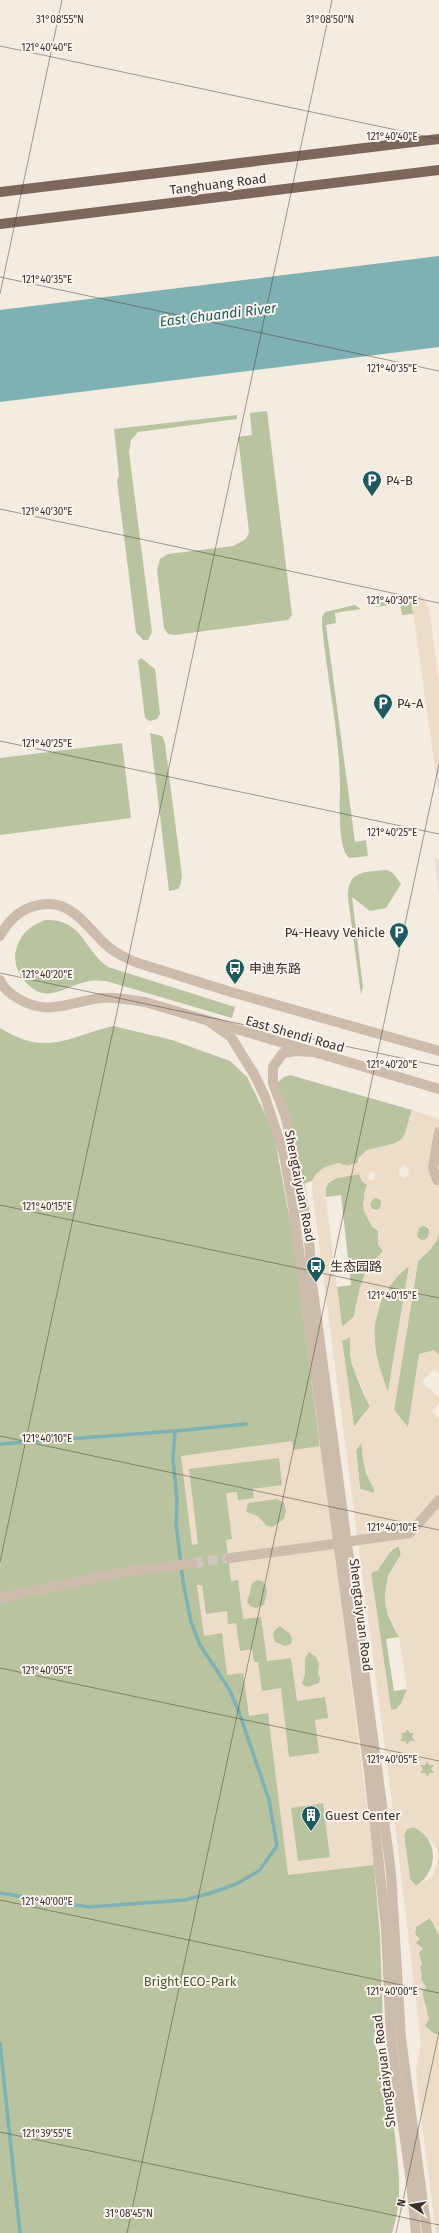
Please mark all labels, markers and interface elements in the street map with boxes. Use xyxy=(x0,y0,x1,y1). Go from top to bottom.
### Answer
text: 31°08'55"N xyxy=(36,14,84,26)
text: 31°08'50"N xyxy=(306,14,354,26)
text: 121°40'40"E xyxy=(21,42,73,54)
text: 121°40'40"E xyxy=(366,131,418,143)
street label: Tanghuang Road xyxy=(169,171,267,197)
text: 121°40'35"E xyxy=(22,274,72,286)
water label: East Chuandi River xyxy=(159,299,278,331)
text: 121°40'35"E xyxy=(367,363,417,375)
parking icon: P4-B xyxy=(361,469,383,497)
place label: P4-B xyxy=(386,473,413,488)
text: 121°40'30"E xyxy=(21,506,73,518)
text: 121°40'30"E xyxy=(366,595,418,607)
parking icon: P4-A xyxy=(372,692,394,720)
place label: P4-A xyxy=(397,696,424,711)
text: 121°40'25"E xyxy=(22,738,72,750)
text: 121°40'25"E xyxy=(367,827,417,839)
parking icon: P4-Heavy Vehicle xyxy=(388,921,410,949)
place label: P4-Heavy Vehicle xyxy=(285,925,385,940)
bus stop icon: 申迪东路 xyxy=(224,957,246,985)
place label: 申迪东路 xyxy=(249,961,301,976)
text: 121°40'20"E xyxy=(21,969,73,981)
street label: East Shendi Road xyxy=(244,1013,346,1055)
text: 121°40'20"E xyxy=(366,1059,418,1071)
street label: Shengtaiyuan Road xyxy=(282,1129,318,1243)
text: 121°40'15"E xyxy=(22,1201,72,1213)
bus stop icon: 生态园路 xyxy=(305,1255,327,1283)
place label: 生态园路 xyxy=(330,1259,382,1274)
text: 121°40'15"E xyxy=(367,1290,417,1302)
text: 121°40'10"E xyxy=(22,1433,72,1445)
text: 121°40'10"E xyxy=(367,1522,417,1534)
street label: Shengtaiyuan Road xyxy=(347,1558,375,1672)
text: 121°40'05"E xyxy=(21,1665,73,1677)
text: 121°40'05"E xyxy=(366,1754,418,1766)
building icon: Guest Center xyxy=(300,1804,322,1832)
place label: Guest Center xyxy=(325,1808,400,1823)
text: 121°40'00"E xyxy=(21,1896,73,1908)
park label: Bright ECO-Park xyxy=(144,1974,237,1989)
text: 121°40'00"E xyxy=(366,1986,418,1998)
street label: Shengtaiyuan Road xyxy=(370,2014,398,2128)
text: 121°39'55"E xyxy=(22,2128,72,2140)
north arrow xyxy=(391,2185,431,2225)
text: N xyxy=(395,2198,409,2208)
text: 31°08'45"N xyxy=(105,2208,153,2220)

